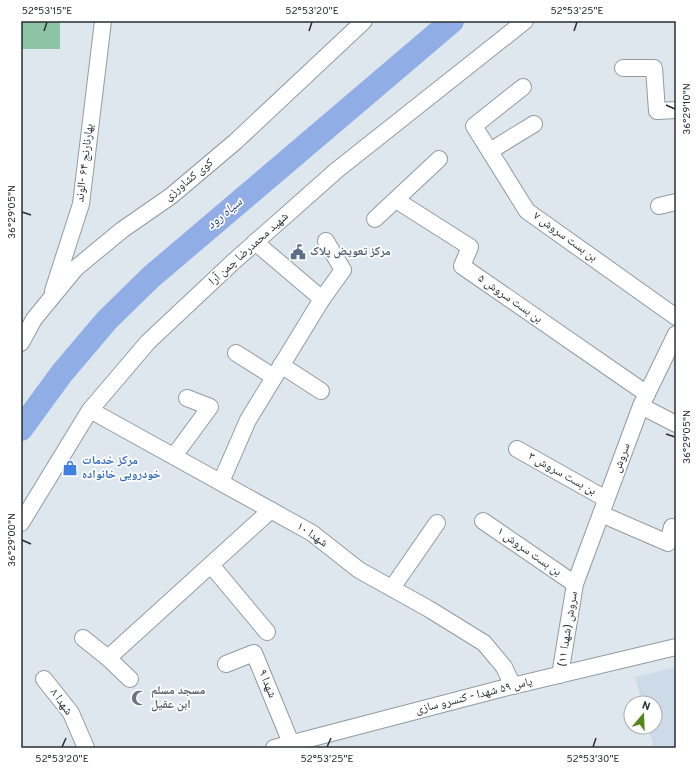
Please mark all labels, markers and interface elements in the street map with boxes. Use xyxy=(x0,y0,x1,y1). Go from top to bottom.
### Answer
text: 52°53'15"E xyxy=(22,5,72,18)
text: 52°53'20"E xyxy=(285,5,339,18)
text: 52°53'25"E xyxy=(550,5,604,18)
text: 36°29'10"N xyxy=(681,83,694,135)
street label: بهارنارنج ۶۴ -الوند xyxy=(72,123,98,203)
street label: کوی کشاورزی xyxy=(161,155,217,205)
text: 36°29'05"N xyxy=(6,185,19,239)
water label: سیاه رود xyxy=(204,194,246,233)
street label: بن بست سروش ۷ xyxy=(530,208,600,266)
street label: شهید محمدرضا چمن آرا xyxy=(206,209,292,289)
public building icon: مرکز تعویض پلاک xyxy=(289,243,307,261)
place label: مرکز تعویض پلاک xyxy=(310,244,391,260)
street label: بن بست سروش ۵ xyxy=(474,271,546,327)
text: 36°29'05"N xyxy=(681,410,694,464)
street label: سروش xyxy=(609,441,635,475)
street label: بن بست سروش ۳ xyxy=(525,449,599,499)
place label: مرکز خدمات خودرویی خانواده xyxy=(82,453,161,483)
shop icon: مرکز خدمات خودرویی خانواده xyxy=(61,459,79,477)
text: 36°29'00"N xyxy=(6,513,19,567)
street label: شهدا ۱۰ xyxy=(293,519,331,551)
street label: بن بست سروش ۱ xyxy=(493,524,565,580)
street label: سروش (شهدا ۱۱) xyxy=(554,590,582,668)
street label: شهدا ۹ xyxy=(254,667,280,701)
street label: یاس ۵۹ شهدا - کنسرو سازی xyxy=(414,674,534,718)
place label: مسجد مسلم ابن عقیل xyxy=(151,683,206,713)
street label: شهدا ۸ xyxy=(46,685,76,719)
mosque icon: مسجد مسلم ابن عقیل xyxy=(130,689,148,707)
north arrow xyxy=(623,695,663,735)
text: N xyxy=(640,699,652,714)
text: 52°53'20"E xyxy=(35,753,89,766)
text: 52°53'25"E xyxy=(300,753,354,766)
text: 52°53'30"E xyxy=(566,753,620,766)

